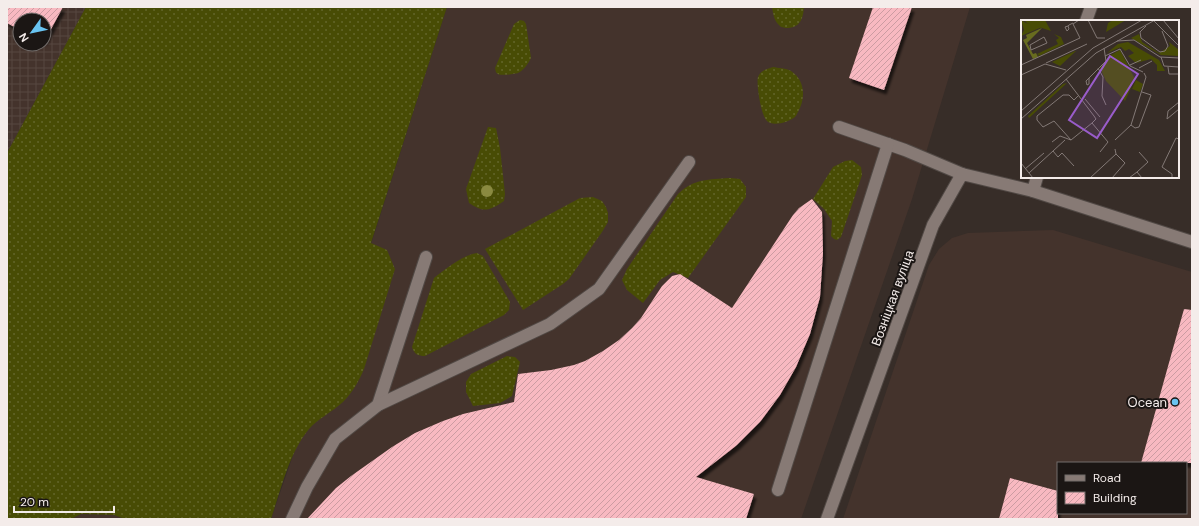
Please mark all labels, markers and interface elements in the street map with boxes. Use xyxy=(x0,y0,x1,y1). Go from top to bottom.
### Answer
north arrow xyxy=(12,12,52,52)
inset map xyxy=(1021,20,1179,178)
text: N xyxy=(16,30,32,45)
street label: Возніцкая вуліца xyxy=(867,247,918,348)
place label: Ocean xyxy=(1128,394,1167,411)
marker: Ocean xyxy=(1170,397,1180,407)
legend xyxy=(1057,462,1187,514)
text: Road xyxy=(1093,470,1121,486)
scale bar xyxy=(14,488,114,514)
text: Building xyxy=(1093,490,1137,506)
text: 20 m xyxy=(20,494,49,510)

